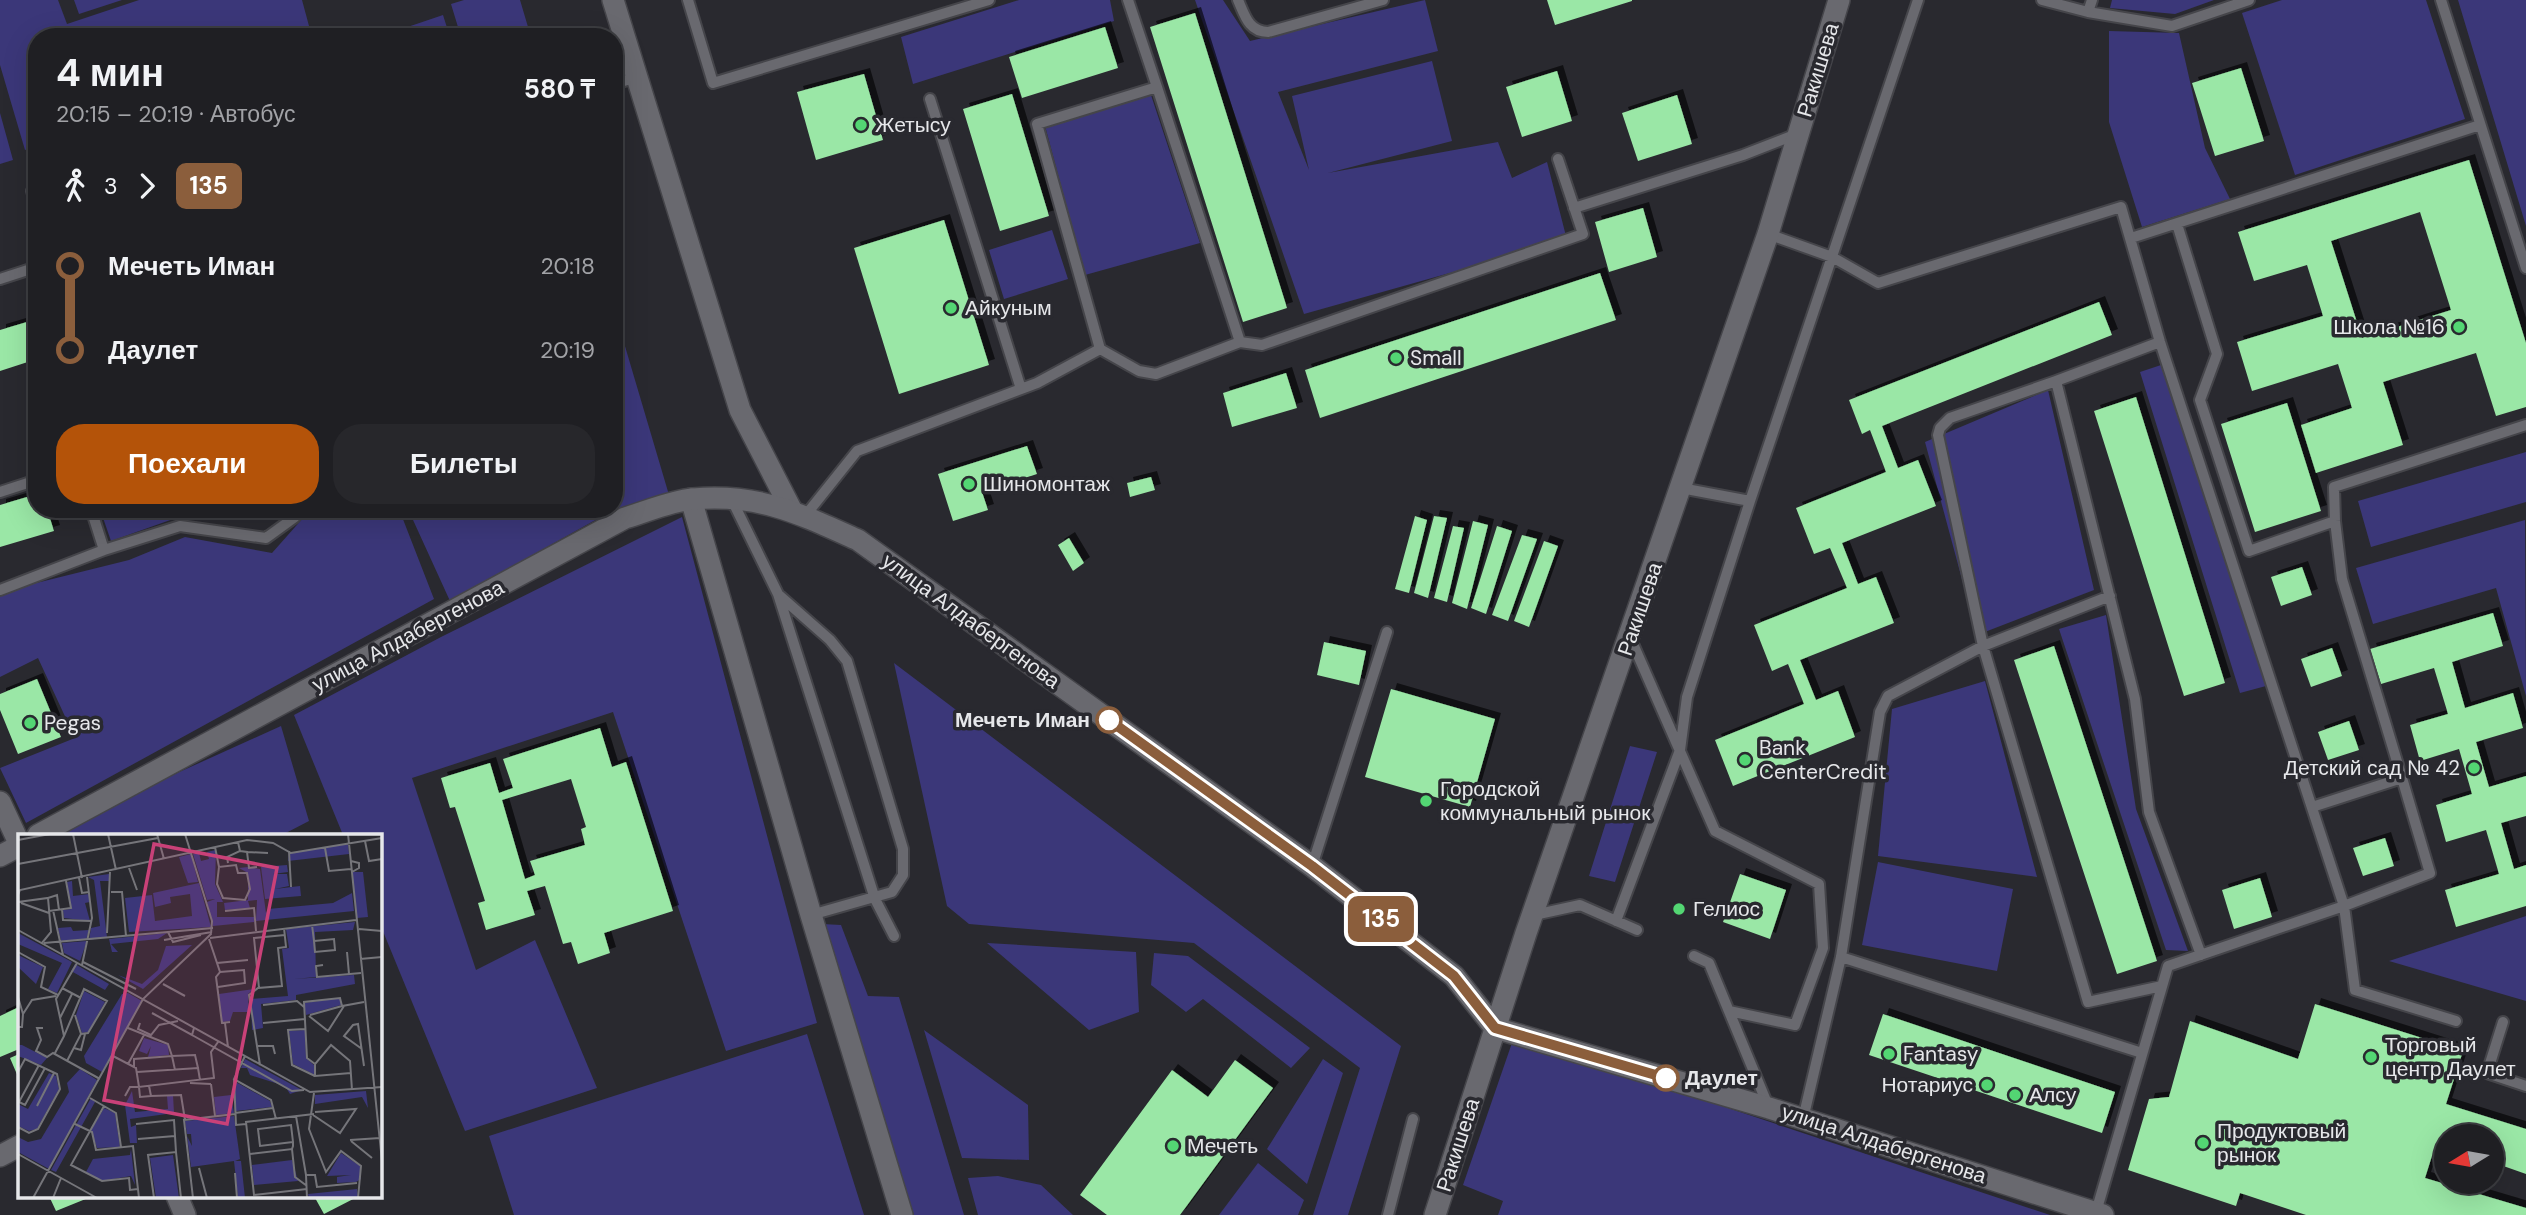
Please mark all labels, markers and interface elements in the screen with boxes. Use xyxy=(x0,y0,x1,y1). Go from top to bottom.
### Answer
street label: Ракишева xyxy=(1790,19,1846,120)
text: 4 мин xyxy=(56,48,164,98)
text: 580 ₸ xyxy=(524,72,595,106)
text: 20:15 – 20:19 · Автобус xyxy=(56,99,296,129)
place label: Жетысу xyxy=(875,111,951,139)
marker: Жетысу xyxy=(853,117,869,133)
icon: walk xyxy=(56,167,94,205)
icon: forward xyxy=(128,167,166,205)
text: 135 xyxy=(190,170,228,201)
text: 3 xyxy=(104,171,118,201)
text: Мечеть Иман xyxy=(108,249,275,283)
text: 20:18 xyxy=(540,251,595,281)
place label: Айкуным xyxy=(965,294,1052,322)
marker: Айкуным xyxy=(943,300,959,316)
place label: Школа №16 xyxy=(2333,313,2445,341)
marker: Школа №16 xyxy=(2451,319,2467,335)
text: Даулет xyxy=(108,333,198,367)
text: 20:19 xyxy=(540,335,595,365)
place label: Small xyxy=(1410,344,1462,372)
marker: Small xyxy=(1388,350,1404,366)
button: Поехали xyxy=(56,424,319,504)
button: Билеты xyxy=(333,424,595,504)
place label: Шиномонтаж xyxy=(983,470,1110,498)
marker: Шиномонтаж xyxy=(961,476,977,492)
street label: улица Алдабергенова xyxy=(876,547,1066,695)
street label: Ракишева xyxy=(1611,558,1669,659)
street label: улица Алдабергенова xyxy=(307,573,509,698)
place label: Мечеть Иман xyxy=(955,706,1090,734)
marker: Мечеть Иман xyxy=(1096,707,1122,733)
place label: Pegas xyxy=(44,709,101,737)
marker: Pegas xyxy=(22,715,38,731)
place label: Bank CenterCredit xyxy=(1759,734,1886,786)
marker: Bank CenterCredit xyxy=(1737,752,1753,768)
place label: Детский сад № 42 xyxy=(2284,754,2460,782)
marker: Детский сад № 42 xyxy=(2466,760,2482,776)
place label: Городской коммунальный рынок xyxy=(1440,775,1651,827)
marker: Городской коммунальный рынок xyxy=(1418,793,1434,809)
inset map xyxy=(18,834,382,1198)
place label: Гелиос xyxy=(1693,895,1760,923)
line badge: 135 xyxy=(1341,896,1421,942)
marker: Гелиос xyxy=(1671,901,1687,917)
text: 135 xyxy=(1362,903,1400,934)
place label: Торговый центр Даулет xyxy=(2385,1031,2516,1083)
place label: Fantasy xyxy=(1903,1040,1979,1068)
marker: Fantasy xyxy=(1881,1046,1897,1062)
marker: Торговый центр Даулет xyxy=(2363,1049,2379,1065)
place label: Даулет xyxy=(1685,1064,1758,1092)
marker: Даулет xyxy=(1653,1065,1679,1091)
place label: Нотариус xyxy=(1881,1071,1973,1099)
marker: Нотариус xyxy=(1979,1077,1995,1093)
place label: Алсу xyxy=(2029,1081,2077,1109)
marker: Алсу xyxy=(2007,1087,2023,1103)
street label: Ракишева xyxy=(1430,1094,1486,1195)
street label: улица Алдабергенова xyxy=(1778,1098,1990,1190)
place label: Продуктовый рынок xyxy=(2217,1117,2346,1169)
north arrow xyxy=(2434,1124,2504,1194)
map controls xyxy=(2434,1124,2504,1194)
place label: Мечеть xyxy=(1187,1132,1258,1160)
marker: Продуктовый рынок xyxy=(2195,1135,2211,1151)
marker: Мечеть xyxy=(1165,1138,1181,1154)

